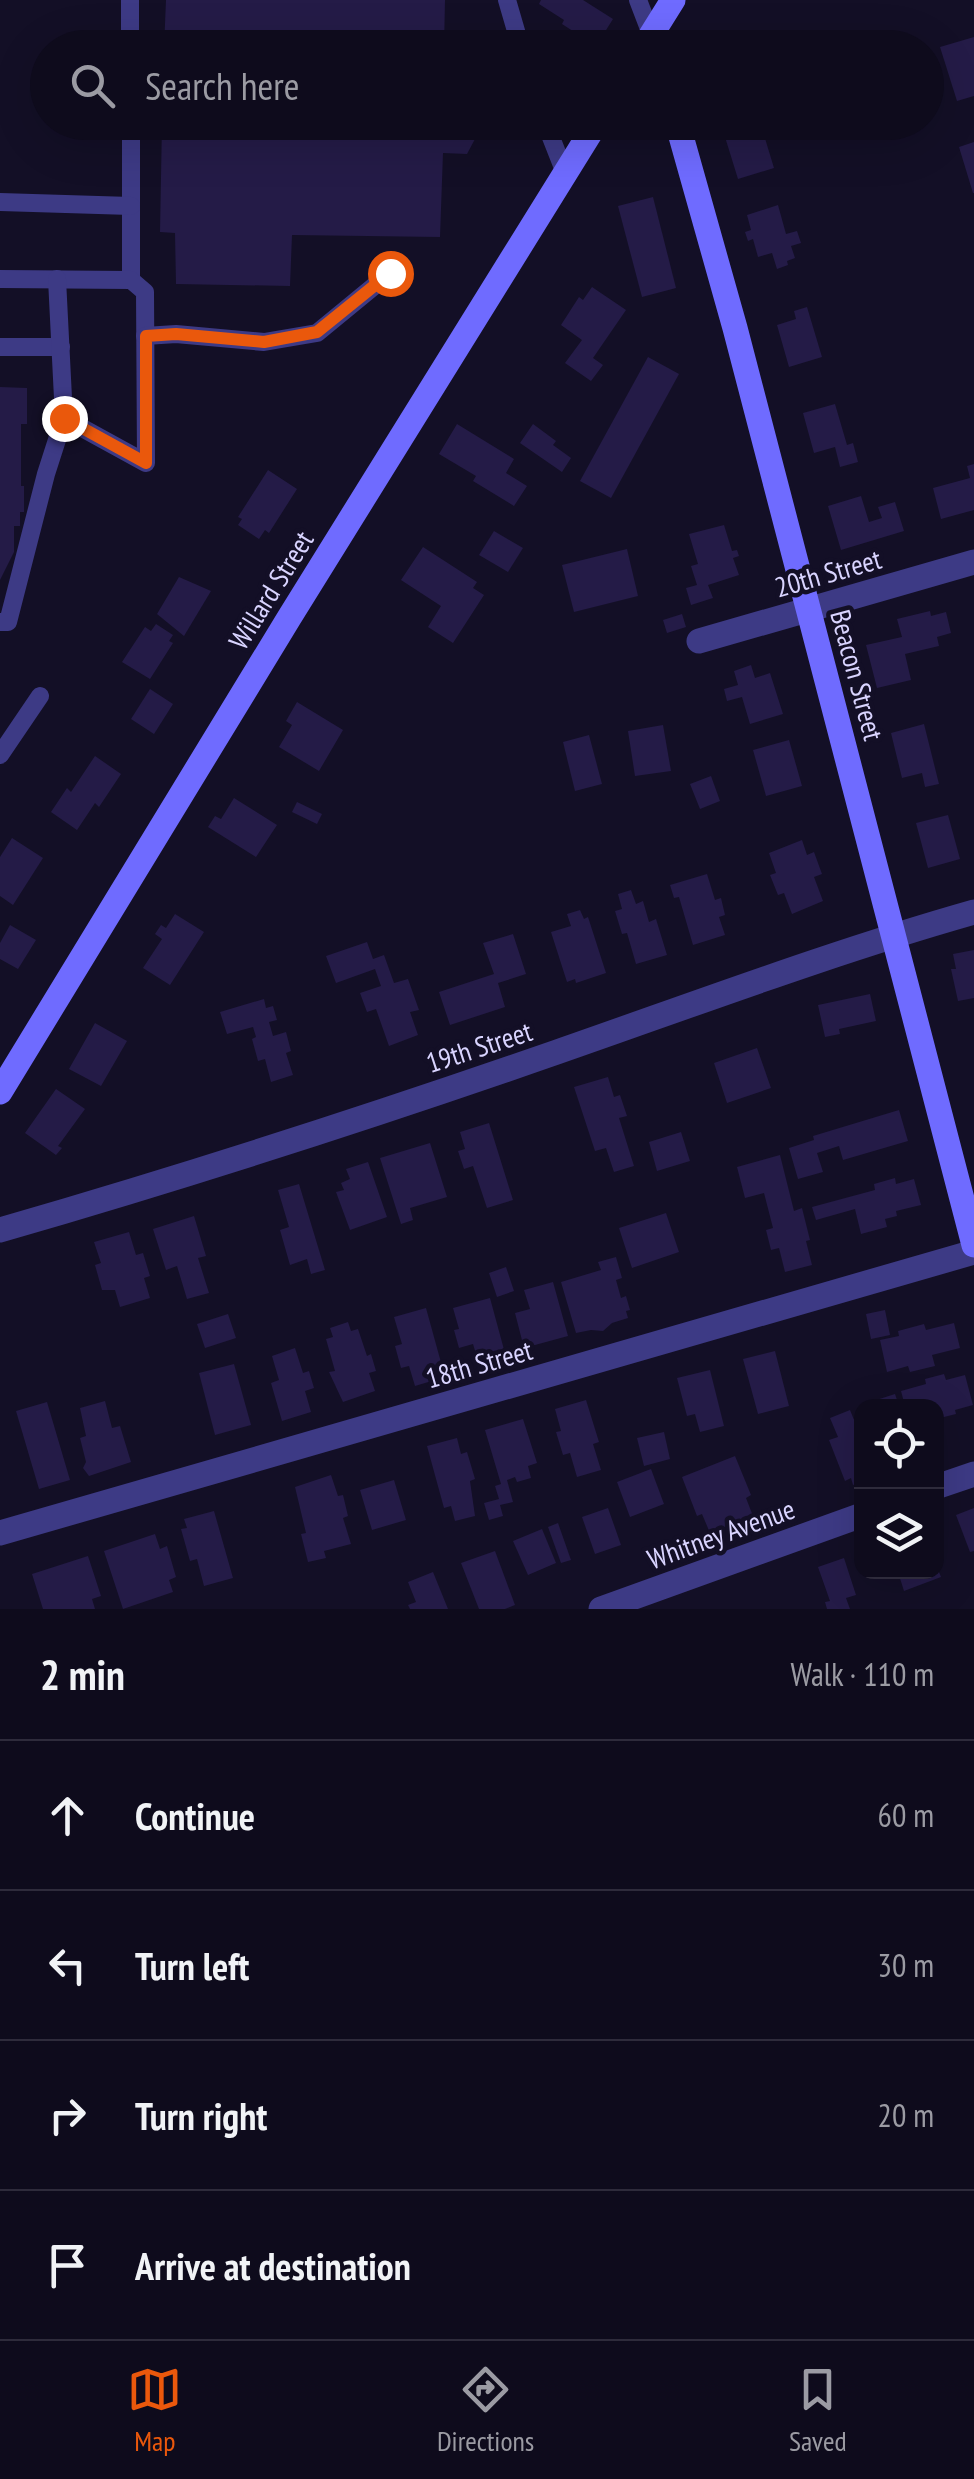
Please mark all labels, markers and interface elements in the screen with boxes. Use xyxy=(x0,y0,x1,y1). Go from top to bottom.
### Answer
search box xyxy=(30,30,944,140)
icon: search xyxy=(65,58,120,113)
text: Search here xyxy=(145,61,299,110)
route start xyxy=(368,251,414,297)
route end xyxy=(42,396,88,442)
street label: Willard Street xyxy=(220,523,322,656)
street label: 20th Street xyxy=(770,540,886,605)
street label: Beacon Street xyxy=(822,605,893,745)
street label: 19th Street xyxy=(421,1012,537,1081)
street label: 18th Street xyxy=(421,1331,537,1396)
map controls xyxy=(854,1399,944,1579)
button: locate xyxy=(854,1399,944,1489)
button: layers xyxy=(854,1489,944,1579)
street label: Whitney Avenue xyxy=(642,1490,800,1577)
text: 2 min xyxy=(40,1647,125,1702)
text: Walk · 110 m xyxy=(790,1653,934,1695)
icon: ahead xyxy=(40,1788,95,1843)
text: Continue xyxy=(135,1791,255,1840)
text: 60 m xyxy=(878,1794,934,1836)
icon: left xyxy=(40,1938,95,1993)
text: Turn left xyxy=(135,1941,249,1990)
text: 30 m xyxy=(878,1944,934,1986)
icon: right xyxy=(40,2088,95,2143)
text: Turn right xyxy=(135,2091,267,2140)
text: 20 m xyxy=(878,2094,934,2136)
icon: arrive xyxy=(40,2238,95,2293)
text: Arrive at destination xyxy=(135,2241,411,2290)
tab: Map xyxy=(127,2362,182,2459)
tab: Directions xyxy=(437,2362,534,2459)
tab: Saved xyxy=(789,2362,847,2459)

